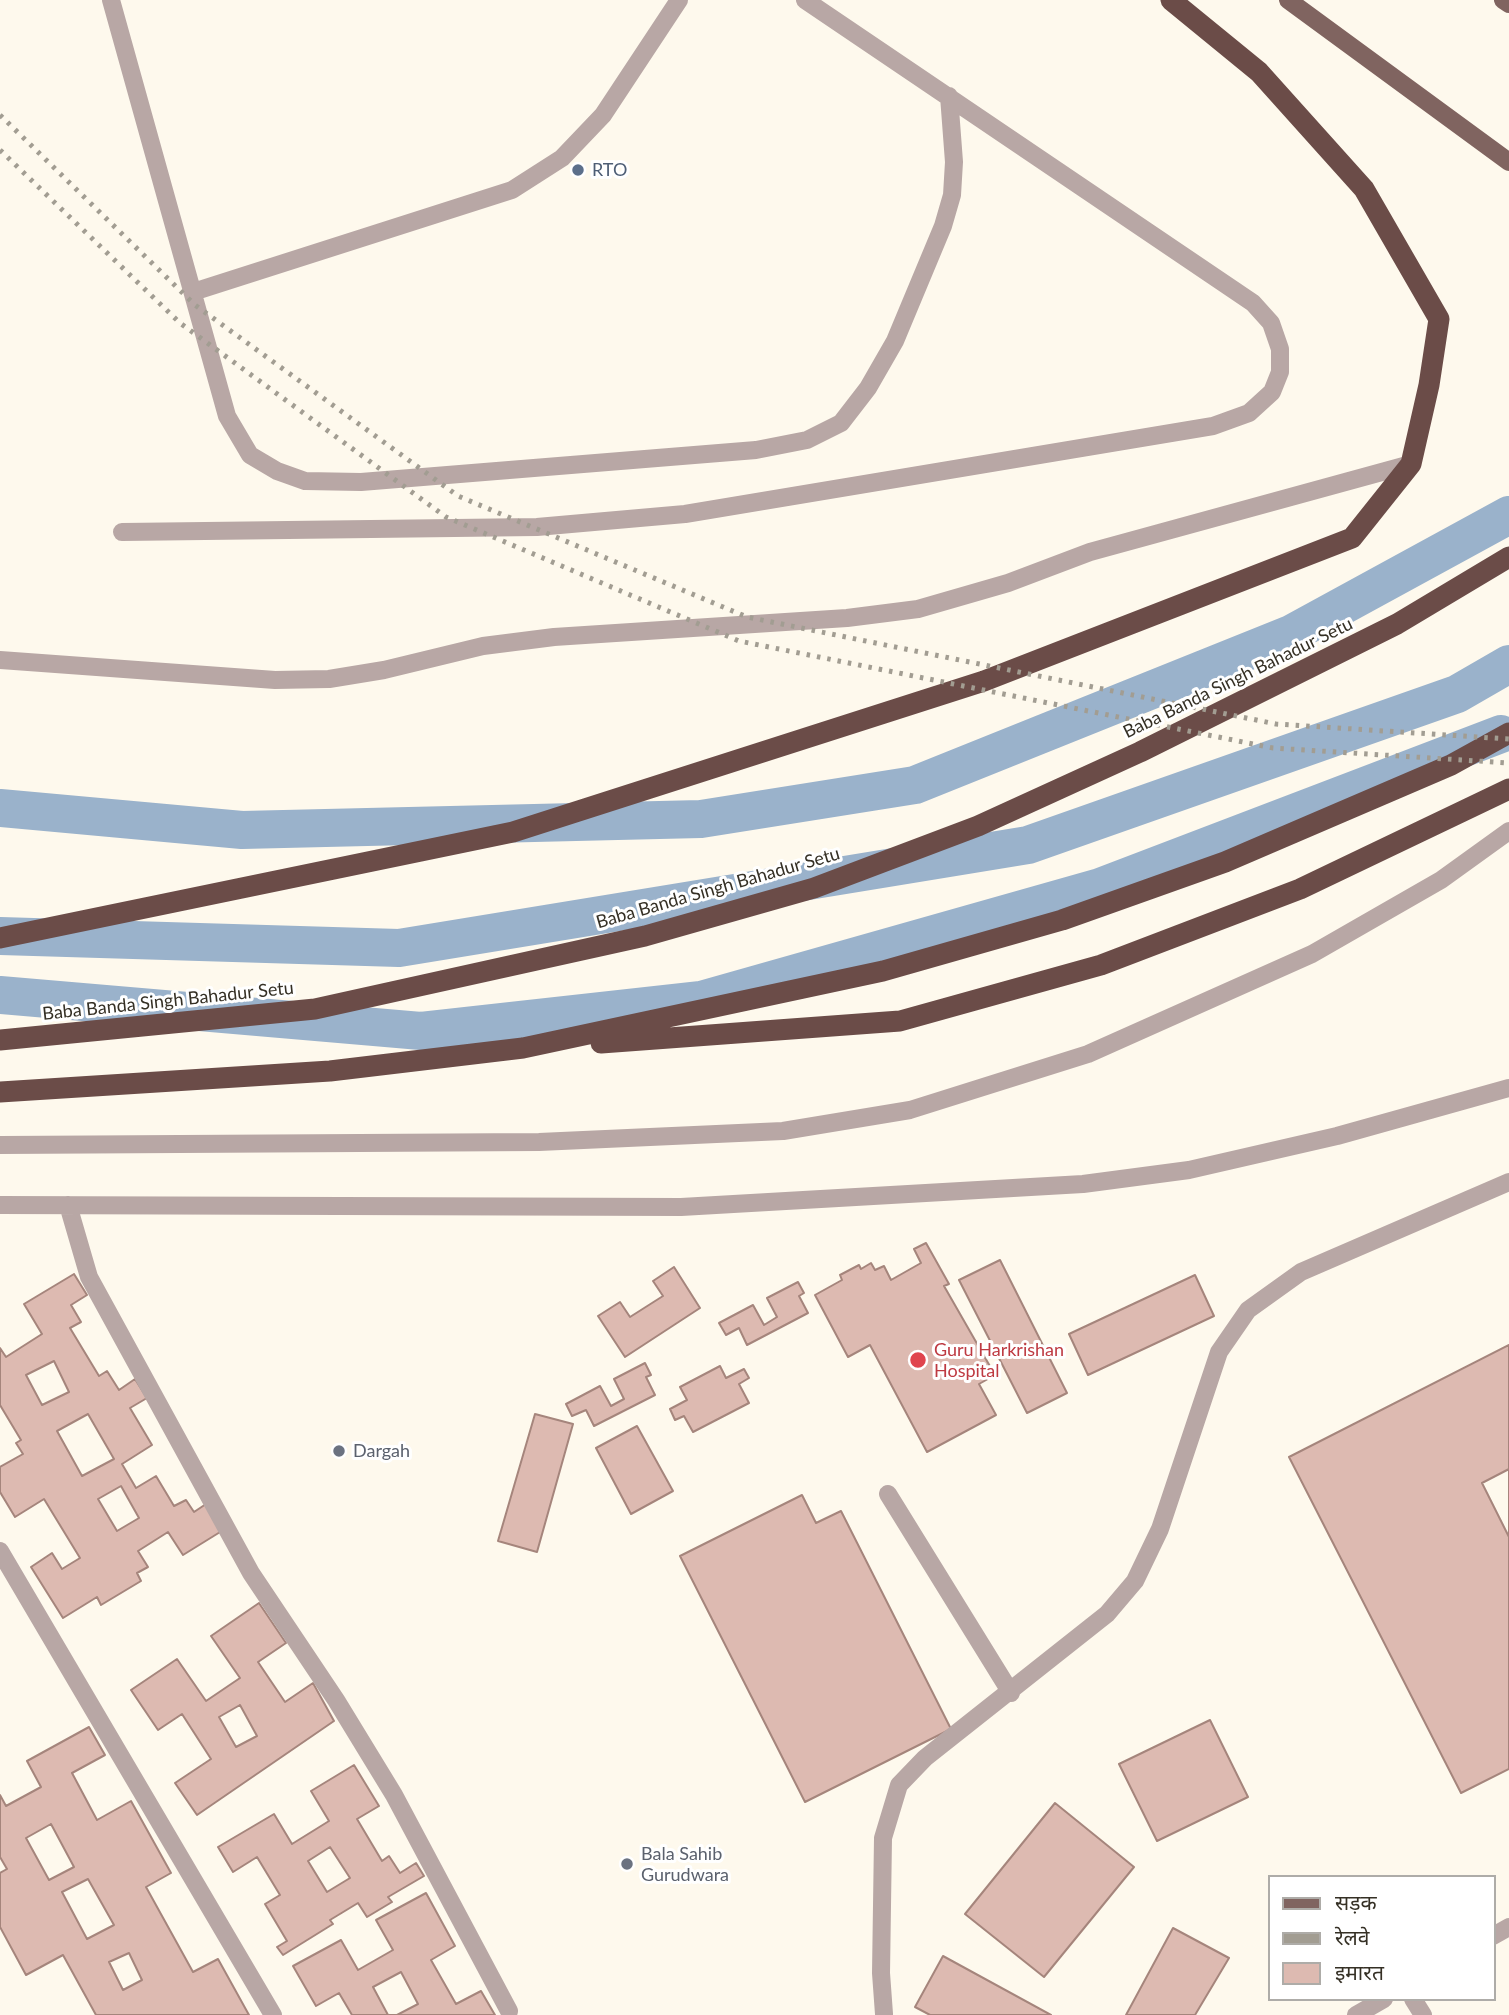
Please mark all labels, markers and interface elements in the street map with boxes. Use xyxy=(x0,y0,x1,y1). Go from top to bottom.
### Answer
place label: RTO xyxy=(592,159,627,181)
marker: RTO xyxy=(570,162,586,178)
street label: Baba Banda Singh Bahadur Setu xyxy=(1120,613,1356,743)
street label: Baba Banda Singh Bahadur Setu xyxy=(594,843,842,933)
street label: Baba Banda Singh Bahadur Setu xyxy=(41,977,295,1025)
place label: Guru Harkrishan Hospital xyxy=(934,1339,1064,1382)
marker: Guru Harkrishan Hospital xyxy=(908,1350,928,1370)
place label: Dargah xyxy=(353,1440,410,1462)
marker: Dargah xyxy=(331,1443,347,1459)
place label: Bala Sahib Gurudwara xyxy=(641,1843,729,1885)
marker: Bala Sahib Gurudwara xyxy=(619,1856,635,1872)
legend xyxy=(1268,1875,1495,2001)
text: सड़क xyxy=(1335,1889,1377,1914)
text: रेलवे xyxy=(1335,1924,1370,1949)
text: इमारत xyxy=(1335,1959,1384,1984)

